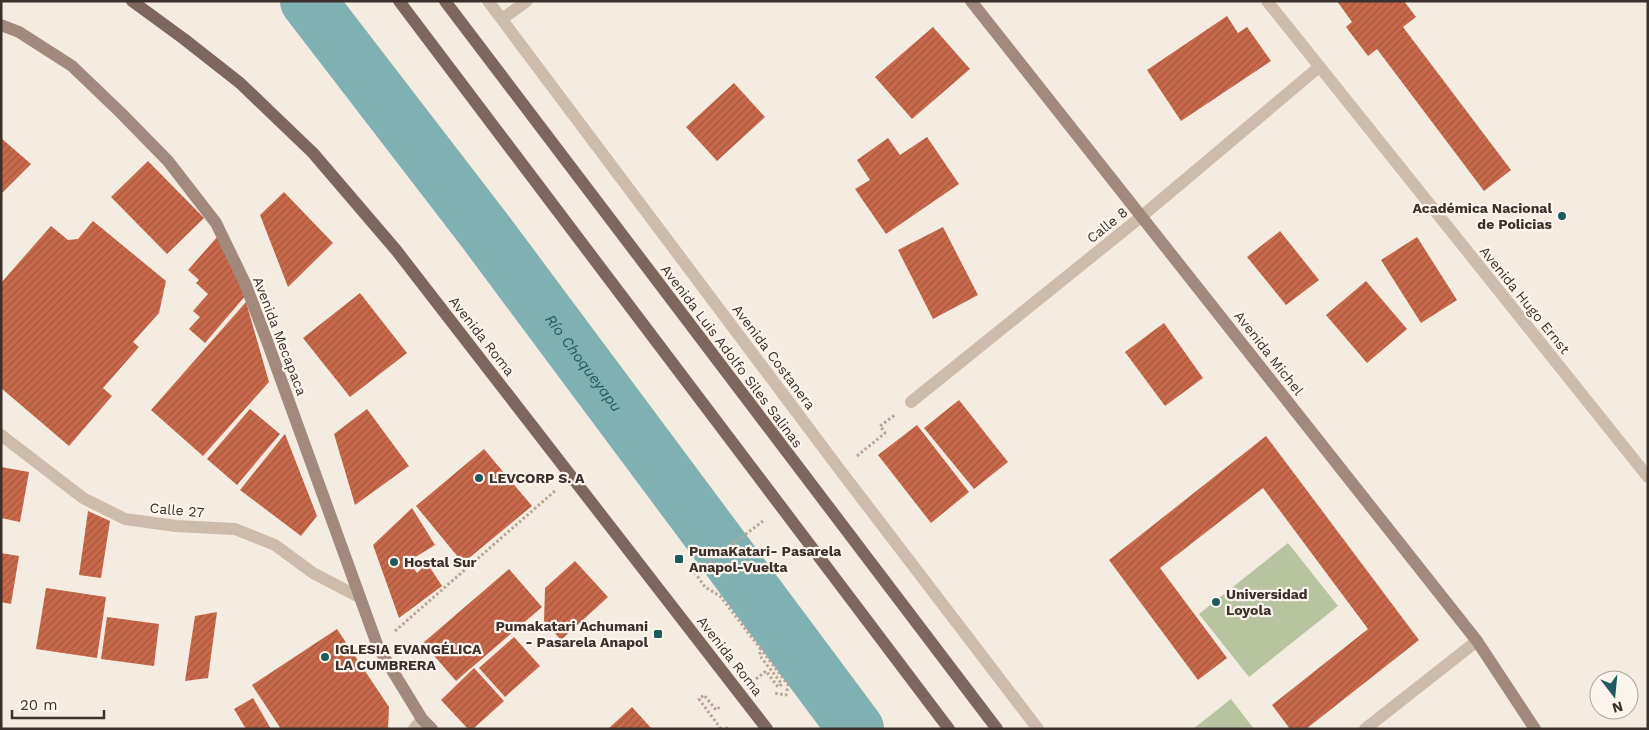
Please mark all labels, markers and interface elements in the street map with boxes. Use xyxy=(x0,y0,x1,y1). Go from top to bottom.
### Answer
place label: Académica Nacional de Policias xyxy=(1413,200,1553,232)
street label: Calle 8 xyxy=(1083,204,1131,246)
marker: Académica Nacional de Policias xyxy=(1556,210,1568,222)
street label: Avenida Hugo Ernst xyxy=(1477,243,1573,357)
street label: Avenida Luis Adolfo Siles Salinas xyxy=(658,261,806,451)
street label: Avenida Mecapaca xyxy=(250,274,310,398)
street label: Avenida Roma xyxy=(446,293,518,379)
street label: Avenida Costanera xyxy=(729,301,819,413)
street label: Avenida Michel xyxy=(1231,308,1307,399)
water label: Río Choqueyapu xyxy=(541,311,626,415)
place label: LEVCORP S. A xyxy=(489,470,585,486)
marker: LEVCORP S. A xyxy=(473,472,485,484)
street label: Calle 27 xyxy=(149,500,205,520)
place label: PumaKatari- Pasarela Anapol-Vuelta xyxy=(689,543,842,575)
marker: PumaKatari- Pasarela Anapol-Vuelta xyxy=(673,553,685,565)
place label: Hostal Sur xyxy=(404,554,477,570)
marker: Hostal Sur xyxy=(388,556,400,568)
place label: Universidad Loyola xyxy=(1226,586,1308,618)
marker: Universidad Loyola xyxy=(1210,596,1222,608)
street label: Avenida Roma xyxy=(694,613,766,699)
place label: Pumakatari Achumani - Pasarela Anapol xyxy=(495,618,648,650)
marker: Pumakatari Achumani - Pasarela Anapol xyxy=(652,628,664,640)
place label: IGLESIA EVANGÉLICA LA CUMBRERA xyxy=(335,641,482,673)
marker: IGLESIA EVANGÉLICA LA CUMBRERA xyxy=(319,651,331,663)
north arrow xyxy=(1589,670,1639,720)
scale bar xyxy=(12,688,105,720)
text: 20 m xyxy=(20,696,58,714)
text: N xyxy=(1610,698,1625,717)

